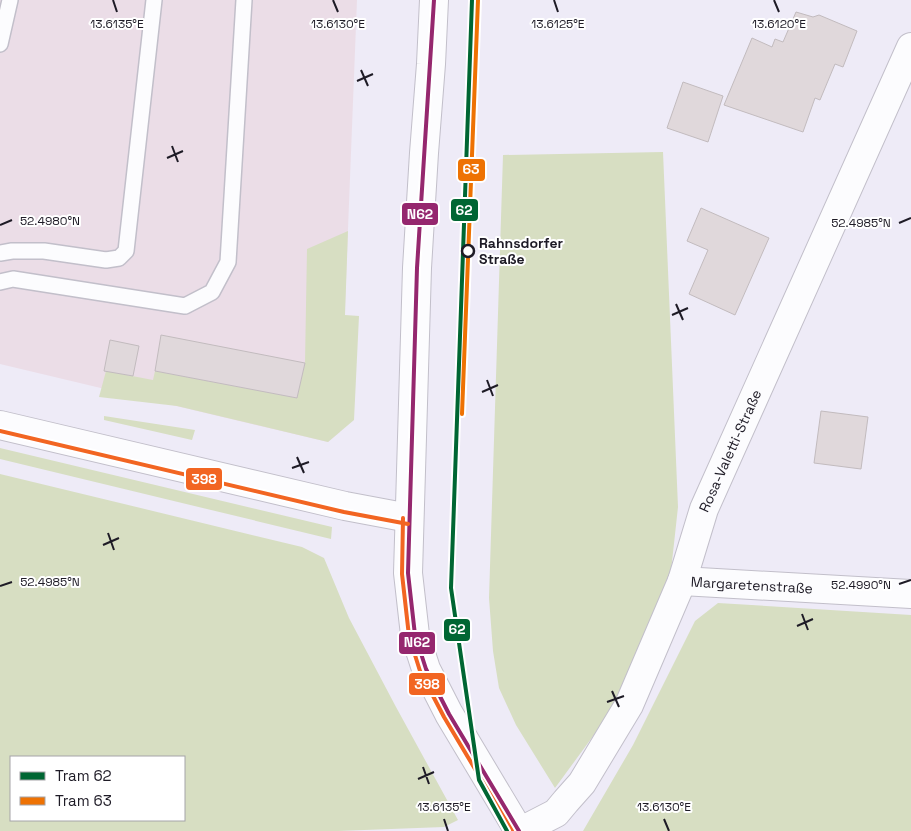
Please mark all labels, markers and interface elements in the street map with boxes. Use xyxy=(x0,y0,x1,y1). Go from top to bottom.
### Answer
text: 13.6135°E xyxy=(90,16,144,32)
text: 13.6130°E xyxy=(311,16,365,32)
text: 13.6125°E xyxy=(531,16,585,32)
text: 13.6120°E xyxy=(752,16,806,32)
line badge: 63 xyxy=(457,158,486,182)
text: 63 xyxy=(462,160,480,178)
line badge: 62 xyxy=(450,198,479,222)
text: 62 xyxy=(456,201,472,219)
line badge: N62 xyxy=(401,202,439,226)
text: N62 xyxy=(407,205,433,223)
text: 52.4980°N xyxy=(20,213,80,229)
text: 52.4985°N xyxy=(831,215,891,231)
place label: Rahnsdorfer Straße xyxy=(479,234,564,268)
marker: Rahnsdorfer Straße xyxy=(461,244,475,258)
street label: Rosa-Valetti-Straße xyxy=(695,387,765,515)
line badge: 398 xyxy=(185,467,223,491)
text: 398 xyxy=(191,470,217,488)
street label: Margaretenstraße xyxy=(690,573,813,597)
text: 52.4985°N xyxy=(20,574,80,590)
text: 52.4990°N xyxy=(831,577,891,593)
line badge: 62 xyxy=(443,618,471,642)
text: 62 xyxy=(449,620,465,638)
line badge: N62 xyxy=(398,631,436,655)
text: N62 xyxy=(404,633,430,651)
line badge: 398 xyxy=(408,672,446,696)
text: 398 xyxy=(414,675,440,693)
legend xyxy=(10,756,185,821)
text: Tram 62 xyxy=(55,766,112,785)
text: Tram 63 xyxy=(55,791,112,810)
text: 13.6135°E xyxy=(417,799,471,815)
text: 13.6130°E xyxy=(637,799,691,815)

